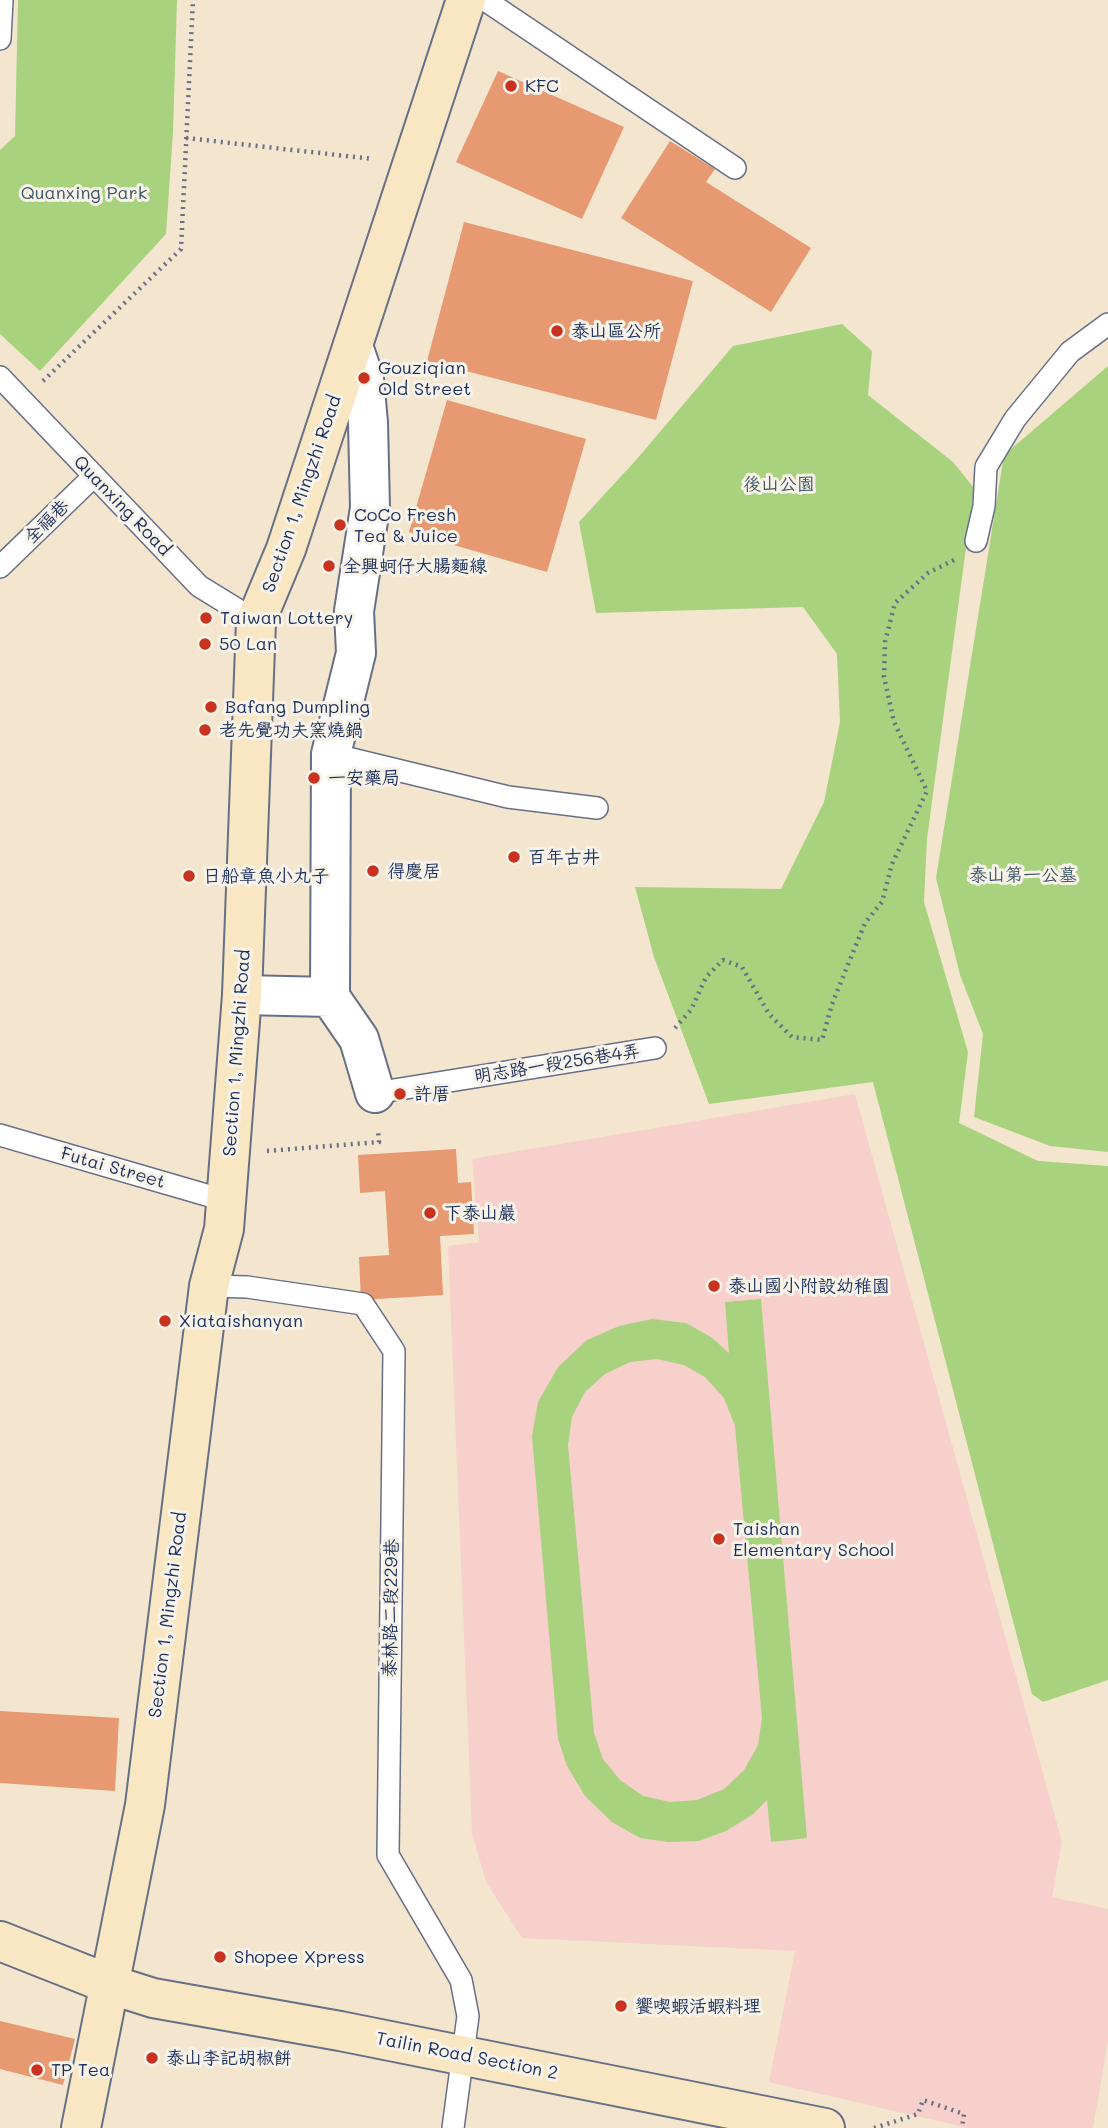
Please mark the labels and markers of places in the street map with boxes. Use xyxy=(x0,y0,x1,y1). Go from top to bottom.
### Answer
place label: KFC xyxy=(525,75,559,97)
marker: KFC xyxy=(503,78,519,94)
place label: 泰山區公所 xyxy=(571,320,661,342)
marker: 泰山區公所 xyxy=(549,323,565,339)
place label: Gouziqian Old Street xyxy=(378,357,471,400)
marker: Gouziqian Old Street xyxy=(356,370,372,386)
place label: CoCo Fresh Tea & Juice xyxy=(354,504,458,546)
marker: CoCo Fresh Tea & Juice xyxy=(332,517,348,533)
place label: 全興蚵仔大腸麵線 xyxy=(343,555,487,577)
marker: 全興蚵仔大腸麵線 xyxy=(321,558,337,574)
place label: Taiwan Lottery xyxy=(220,607,353,629)
marker: Taiwan Lottery xyxy=(198,610,214,626)
place label: 50 Lan xyxy=(219,633,277,655)
marker: 50 Lan xyxy=(197,636,213,652)
place label: Bafang Dumpling xyxy=(225,696,370,718)
marker: Bafang Dumpling xyxy=(203,699,219,715)
place label: 老先覺功夫窯燒鍋 xyxy=(219,719,363,741)
marker: 老先覺功夫窯燒鍋 xyxy=(197,722,213,738)
place label: 一安藥局 xyxy=(328,767,400,789)
marker: 一安藥局 xyxy=(306,770,322,786)
place label: 百年古井 xyxy=(528,846,600,868)
marker: 百年古井 xyxy=(506,849,522,865)
place label: 得慶居 xyxy=(387,860,441,882)
marker: 得慶居 xyxy=(365,863,381,879)
place label: 日船章魚小丸子 xyxy=(203,865,329,887)
marker: 日船章魚小丸子 xyxy=(181,868,197,884)
place label: 許厝 xyxy=(414,1083,450,1105)
marker: 許厝 xyxy=(392,1086,408,1102)
place label: 下泰山巖 xyxy=(444,1202,516,1224)
marker: 下泰山巖 xyxy=(422,1205,438,1221)
place label: 泰山國小附設幼稚園 xyxy=(728,1275,890,1297)
marker: 泰山國小附設幼稚園 xyxy=(706,1278,722,1294)
place label: Xiataishanyan xyxy=(179,1310,303,1332)
marker: Xiataishanyan xyxy=(157,1313,173,1329)
place label: Taishan Elementary School xyxy=(733,1518,894,1560)
marker: Taishan Elementary School xyxy=(711,1531,727,1547)
place label: Shopee Xpress xyxy=(234,1946,365,1968)
marker: Shopee Xpress xyxy=(212,1949,228,1965)
place label: 饗喫蝦活蝦料理 xyxy=(635,1995,761,2017)
marker: 饗喫蝦活蝦料理 xyxy=(613,1998,629,2014)
place label: 泰山李記胡椒餅 xyxy=(166,2047,292,2069)
marker: 泰山李記胡椒餅 xyxy=(144,2050,160,2066)
place label: TP Tea xyxy=(51,2059,110,2081)
marker: TP Tea xyxy=(29,2062,45,2078)

